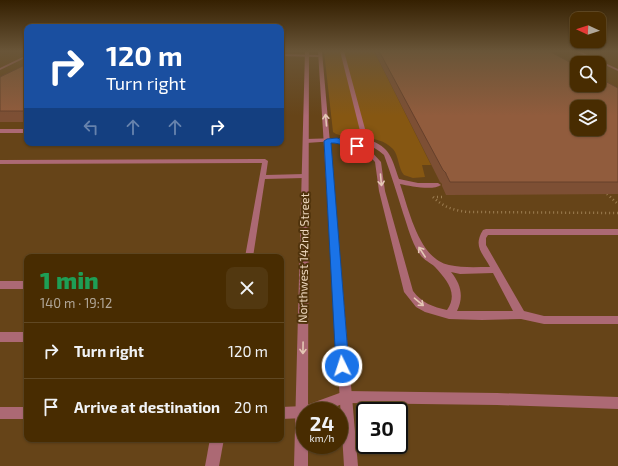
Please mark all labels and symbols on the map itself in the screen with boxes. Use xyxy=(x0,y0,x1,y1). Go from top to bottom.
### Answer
north arrow xyxy=(570,12,606,48)
one-way arrow xyxy=(322,114,329,127)
pin xyxy=(340,129,374,163)
one-way arrow xyxy=(377,173,385,186)
street label: Northwest 142nd Street xyxy=(295,192,311,323)
one-way arrow xyxy=(417,246,426,257)
one-way arrow xyxy=(414,298,424,307)
one-way arrow xyxy=(299,341,307,354)
position arrow xyxy=(321,345,363,387)
speed limit sign: 30 xyxy=(356,402,408,454)

